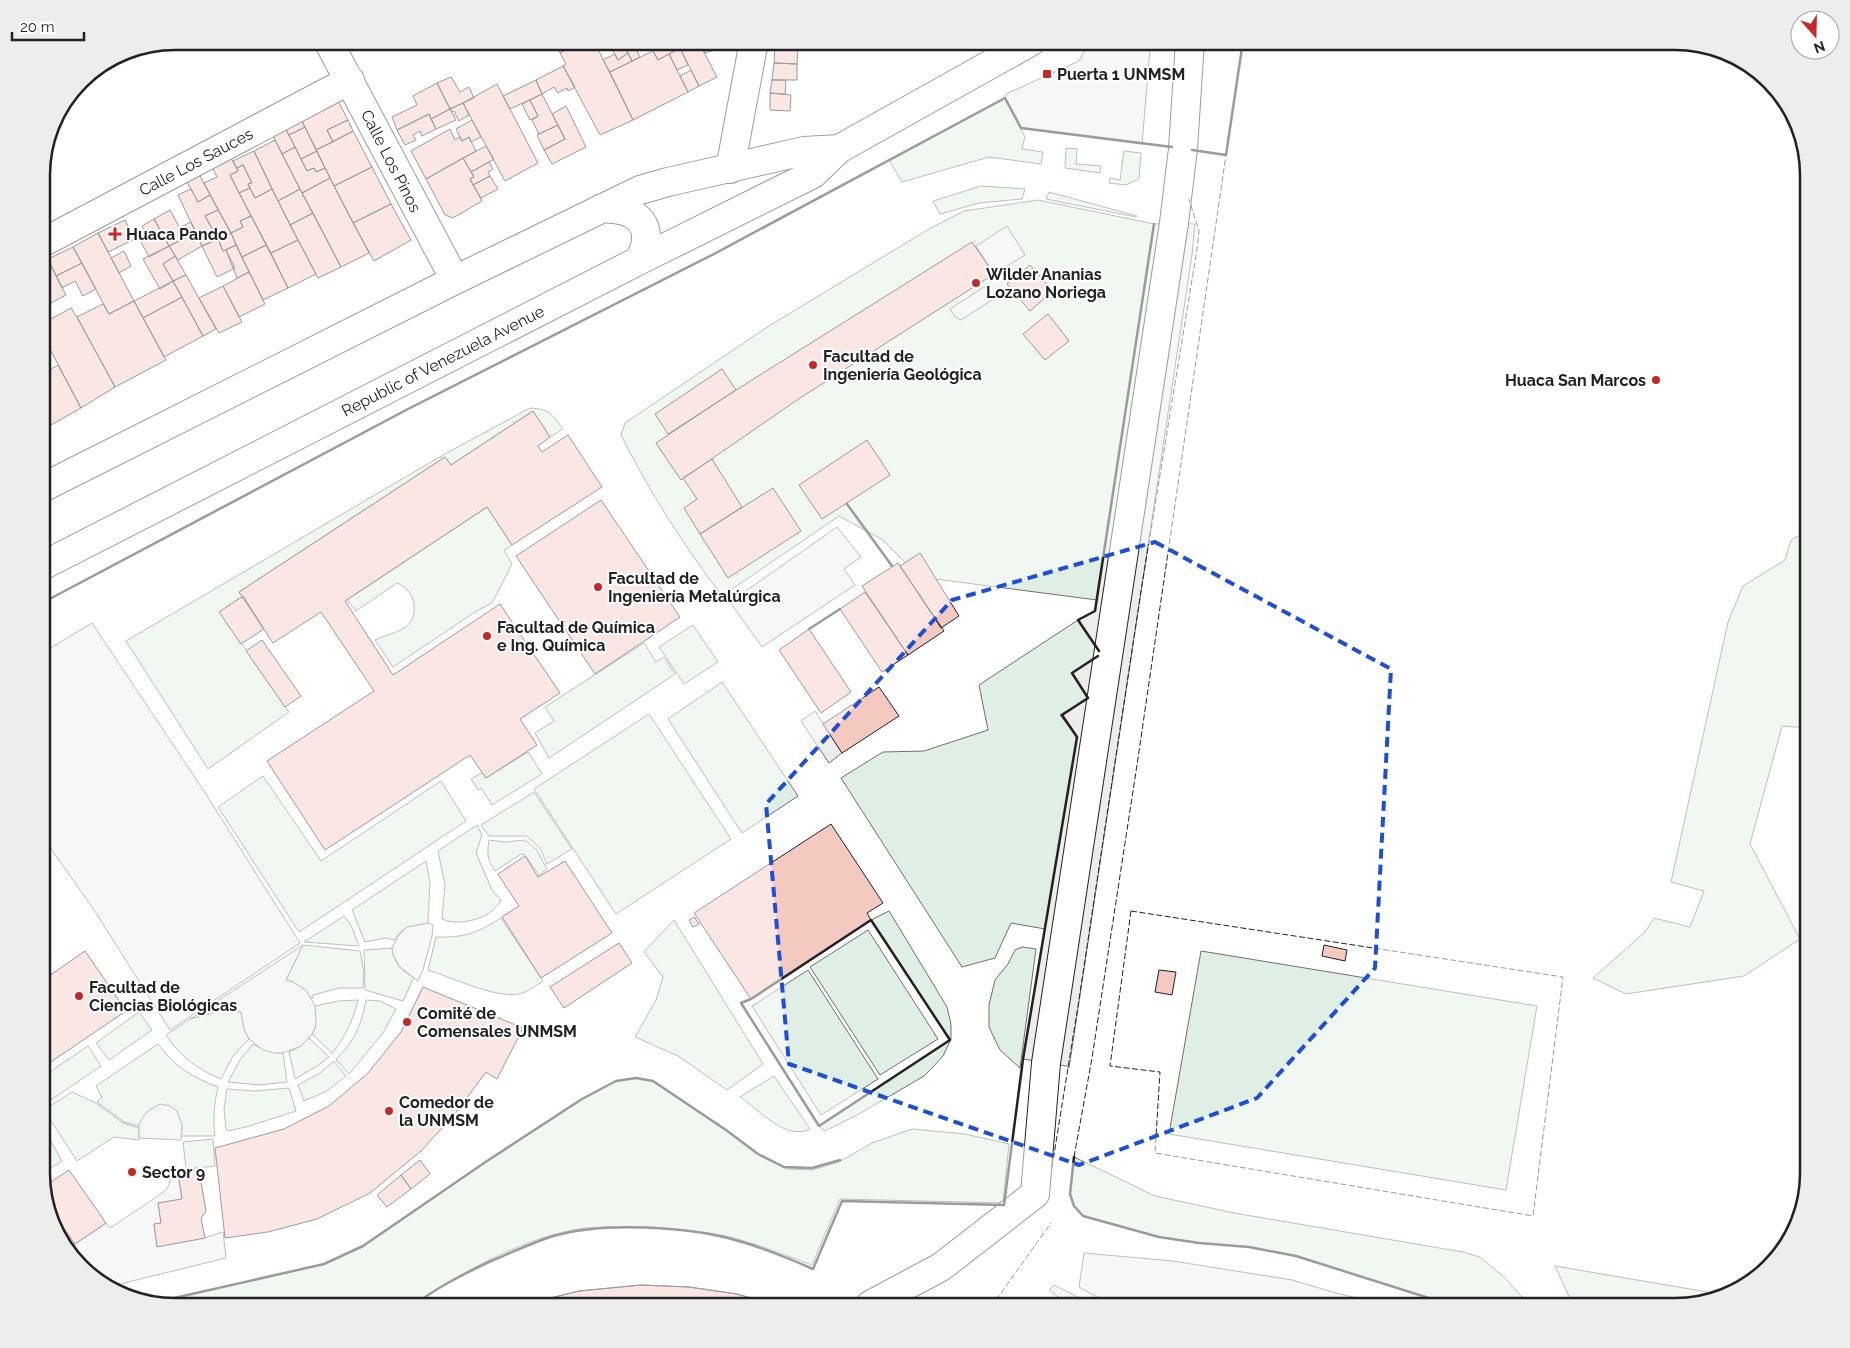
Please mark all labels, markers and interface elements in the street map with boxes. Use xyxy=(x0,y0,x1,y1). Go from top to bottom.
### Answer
scale bar xyxy=(12,10,85,42)
north arrow xyxy=(1790,10,1840,60)
text: 20 m xyxy=(20,18,55,36)
text: N xyxy=(1812,38,1827,57)
place label: Puerta 1 UNMSM xyxy=(1057,65,1185,84)
marker: Puerta 1 UNMSM xyxy=(1041,68,1053,80)
street label: Calle Los Pinos xyxy=(357,107,425,216)
street label: Calle Los Sauces xyxy=(136,124,256,200)
place label: Huaca Pando xyxy=(126,225,228,244)
marker: Huaca Pando xyxy=(108,227,122,241)
place label: Wilder Ananias Lozano Noriega xyxy=(986,265,1106,302)
marker: Wilder Ananias Lozano Noriega xyxy=(970,277,982,289)
street label: Republic of Venezuela Avenue xyxy=(339,302,547,420)
place label: Facultad de Ingeniería Geológica xyxy=(823,347,982,384)
marker: Facultad de Ingeniería Geológica xyxy=(807,359,819,371)
place label: Huaca San Marcos xyxy=(1505,371,1646,390)
marker: Huaca San Marcos xyxy=(1650,374,1662,386)
place label: Facultad de Ingeniería Metalúrgica xyxy=(608,569,781,606)
marker: Facultad de Ingeniería Metalúrgica xyxy=(592,581,604,593)
place label: Facultad de Química e Ing. Química xyxy=(497,618,655,655)
marker: Facultad de Química e Ing. Química xyxy=(481,630,493,642)
place label: Facultad de Ciencias Biológicas xyxy=(89,978,237,1015)
marker: Facultad de Ciencias Biológicas xyxy=(73,990,85,1002)
place label: Comité de Comensales UNMSM xyxy=(417,1004,577,1041)
marker: Comité de Comensales UNMSM xyxy=(401,1016,413,1028)
place label: Comedor de la UNMSM xyxy=(399,1093,494,1130)
marker: Comedor de la UNMSM xyxy=(383,1105,395,1117)
place label: Sector 9 xyxy=(142,1163,205,1182)
marker: Sector 9 xyxy=(126,1166,138,1178)

